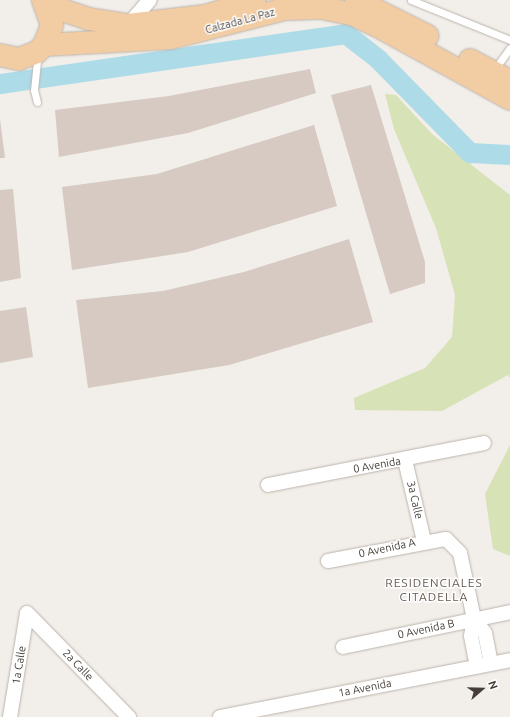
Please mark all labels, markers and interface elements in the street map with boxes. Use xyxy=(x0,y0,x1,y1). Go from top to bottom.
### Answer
street label: Calzada La Paz xyxy=(204,5,276,37)
street label: 0 Avenida xyxy=(352,454,402,476)
street label: 3a Calle xyxy=(404,480,426,520)
street label: 0 Avenida A xyxy=(357,536,417,560)
district label: RESIDENCIALES CITADELLA xyxy=(385,576,483,604)
street label: 0 Avenida B xyxy=(396,617,456,641)
street label: 1a Calle xyxy=(9,645,29,685)
street label: 2a Calle xyxy=(60,647,96,683)
north arrow xyxy=(462,669,502,709)
street label: 1a Avenida xyxy=(337,676,393,700)
text: N xyxy=(486,679,500,691)

